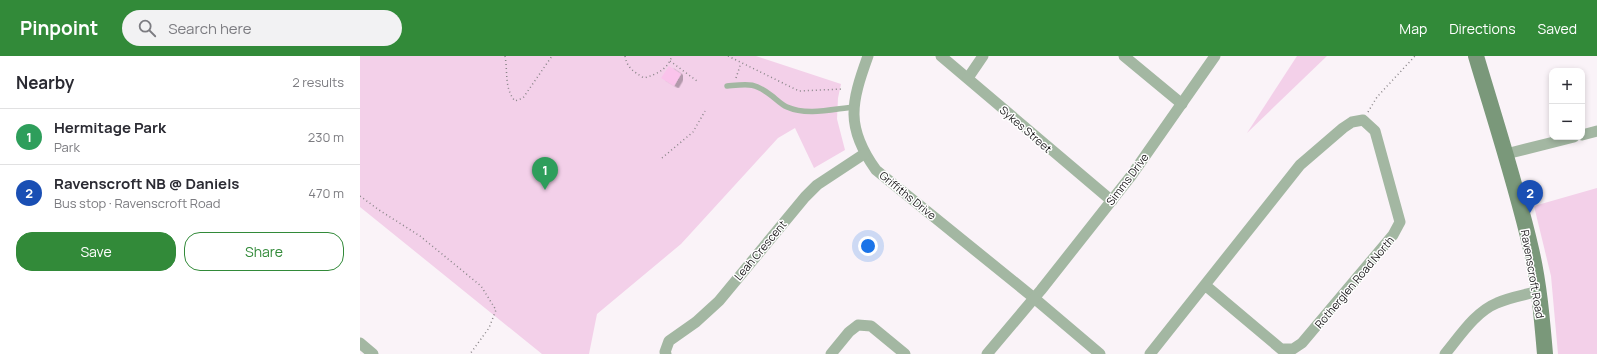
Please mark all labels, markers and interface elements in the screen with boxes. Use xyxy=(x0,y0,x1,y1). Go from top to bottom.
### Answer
search box xyxy=(122,10,402,46)
text: Pinpoint xyxy=(20,15,98,41)
icon: search xyxy=(136,17,158,39)
text: Search here xyxy=(168,18,252,39)
text: Map xyxy=(1399,19,1427,38)
text: Directions xyxy=(1449,19,1516,38)
text: Saved xyxy=(1538,19,1577,38)
map controls xyxy=(1549,68,1585,140)
button: + xyxy=(1549,68,1585,104)
text: Nearby xyxy=(16,71,74,94)
text: 2 results xyxy=(292,73,344,91)
street label: Sykes Street xyxy=(997,102,1055,156)
button: − xyxy=(1549,104,1585,140)
text: Hermitage Park xyxy=(54,117,166,138)
text: 1 xyxy=(26,128,32,146)
text: 230 m xyxy=(308,128,344,146)
text: Park xyxy=(54,138,80,156)
street label: Simms Drive xyxy=(1102,149,1152,208)
pin: 1 xyxy=(532,157,558,190)
street label: Griffiths Drive xyxy=(876,167,940,223)
text: Ravenscroft NB @ Daniels xyxy=(54,173,239,194)
pin: 2 xyxy=(1517,180,1543,213)
text: 2 xyxy=(25,184,33,202)
text: 470 m xyxy=(308,184,344,202)
text: Bus stop · Ravenscroft Road xyxy=(54,194,221,212)
street label: Leah Crescent xyxy=(731,217,789,283)
street label: Ravenscroft Road xyxy=(1518,228,1548,320)
button: Save xyxy=(16,232,176,271)
button: Share xyxy=(184,232,344,271)
street label: Rotherglen Road North xyxy=(1311,233,1397,331)
your location xyxy=(858,236,878,256)

